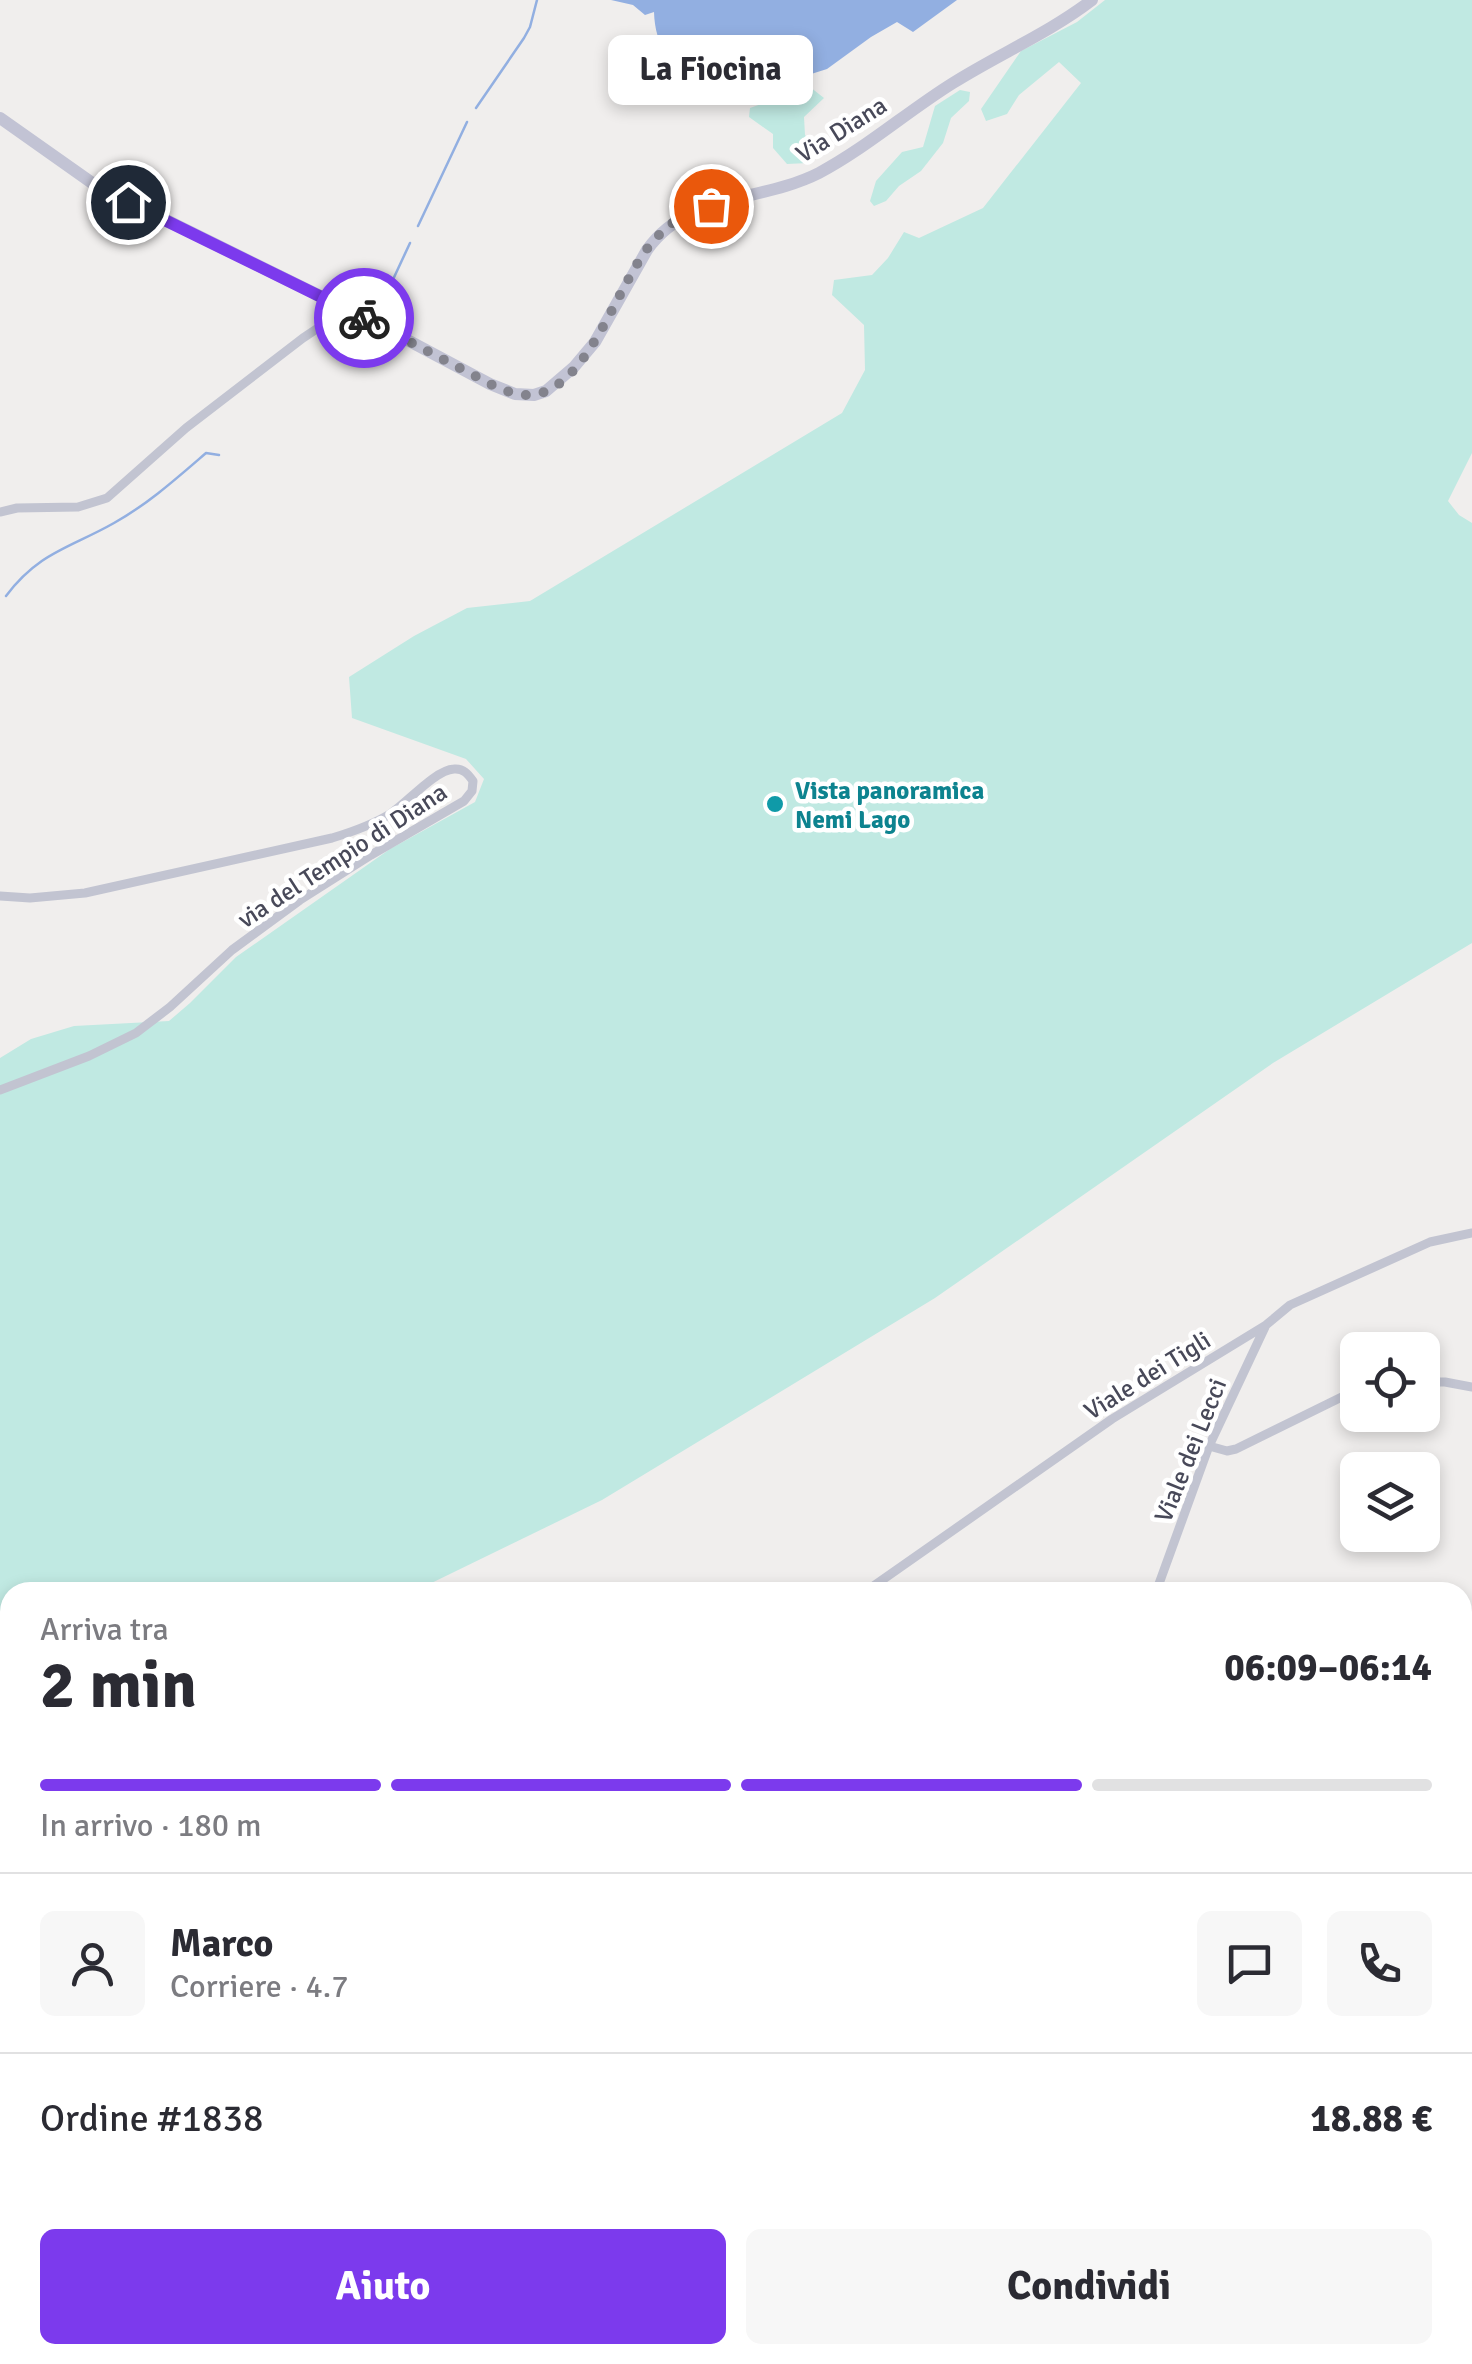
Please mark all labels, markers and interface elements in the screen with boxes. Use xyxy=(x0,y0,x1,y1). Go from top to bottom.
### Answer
callout: La Fiocina xyxy=(608,36,814,106)
text: La Fiocina xyxy=(639,50,782,89)
street label: Via Diana xyxy=(790,89,892,169)
pin xyxy=(86,160,171,245)
pin xyxy=(669,164,754,249)
icon: home xyxy=(101,175,156,230)
icon: bag xyxy=(684,179,739,234)
courier xyxy=(314,268,414,368)
icon: bike xyxy=(337,291,392,346)
place label: Vista panoramica Nemi Lago xyxy=(795,775,984,835)
street label: via del Tempio di Diana xyxy=(232,776,453,935)
marker: Vista panoramica Nemi Lago xyxy=(764,793,786,815)
street label: Viale dei Tigli xyxy=(1078,1324,1216,1427)
map controls xyxy=(1340,1332,1440,1552)
button: locate xyxy=(1340,1332,1440,1432)
street label: Viale dei Lecci xyxy=(1148,1374,1233,1527)
button: layers xyxy=(1340,1452,1440,1552)
text: Arriva tra xyxy=(40,1610,169,1649)
text: 06:09–06:14 xyxy=(1224,1644,1432,1691)
text: 2 min xyxy=(40,1646,197,1726)
text: In arrivo · 180 m xyxy=(40,1806,262,1845)
button: person xyxy=(40,1911,145,2016)
button: chat xyxy=(1197,1911,1302,2016)
button: phone xyxy=(1327,1911,1432,2016)
text: Marco xyxy=(170,1920,273,1967)
text: Corriere · 4.7 xyxy=(170,1967,349,2006)
text: Ordine #1838 xyxy=(40,2095,264,2142)
text: 18.88 € xyxy=(1310,2095,1432,2142)
button: Aiuto xyxy=(40,2229,726,2344)
button: Condividi xyxy=(746,2229,1432,2344)

